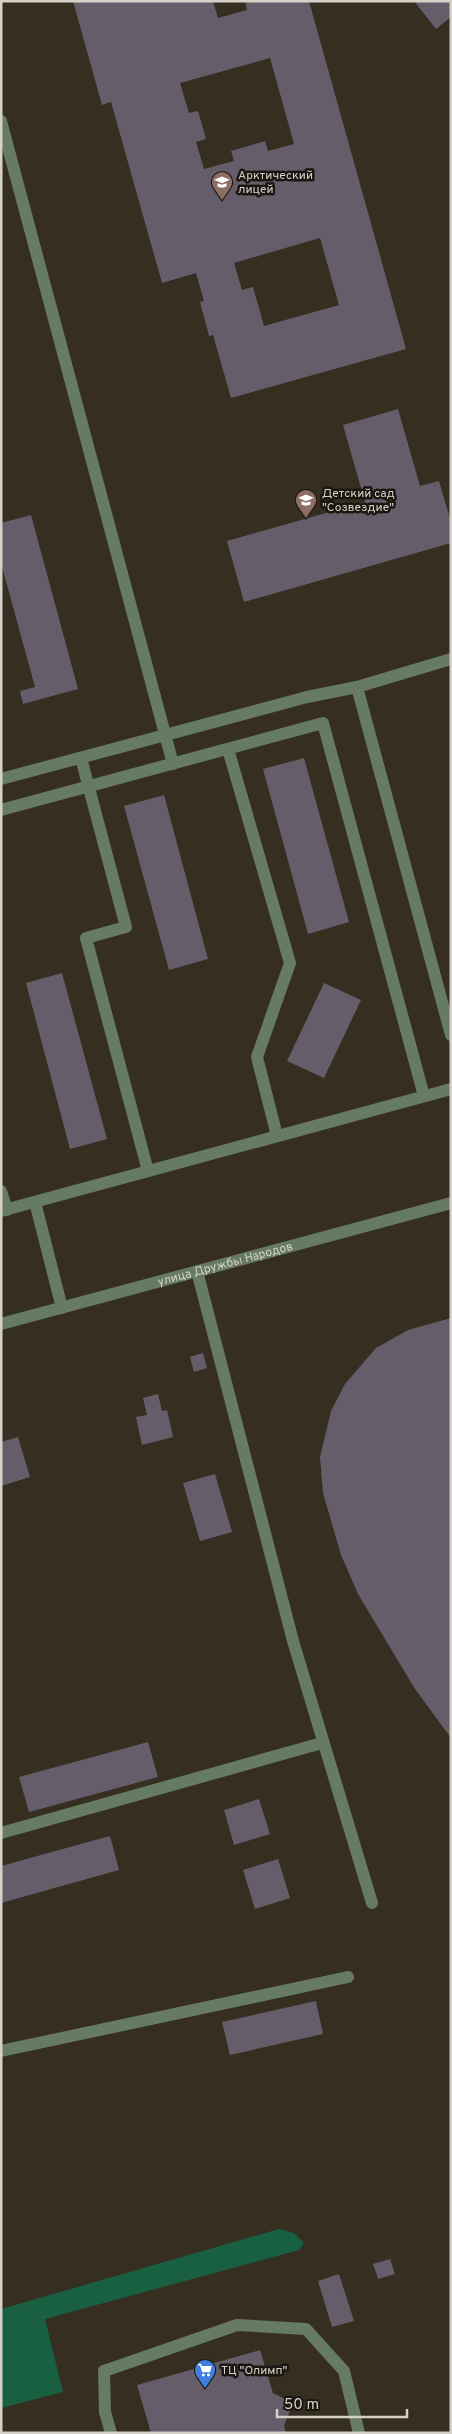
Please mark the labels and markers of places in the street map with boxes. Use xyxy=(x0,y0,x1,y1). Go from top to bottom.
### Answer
place label: Арктический лицей xyxy=(238,168,313,198)
school or university icon: Арктический лицей xyxy=(210,170,234,201)
place label: Детский сад "Созвездие" xyxy=(322,486,395,516)
school or university icon: Детский сад "Созвездие" xyxy=(294,488,318,519)
supermarket icon: ТЦ "Олимп" xyxy=(193,2358,217,2389)
place label: ТЦ "Олимп" xyxy=(221,2363,288,2379)

